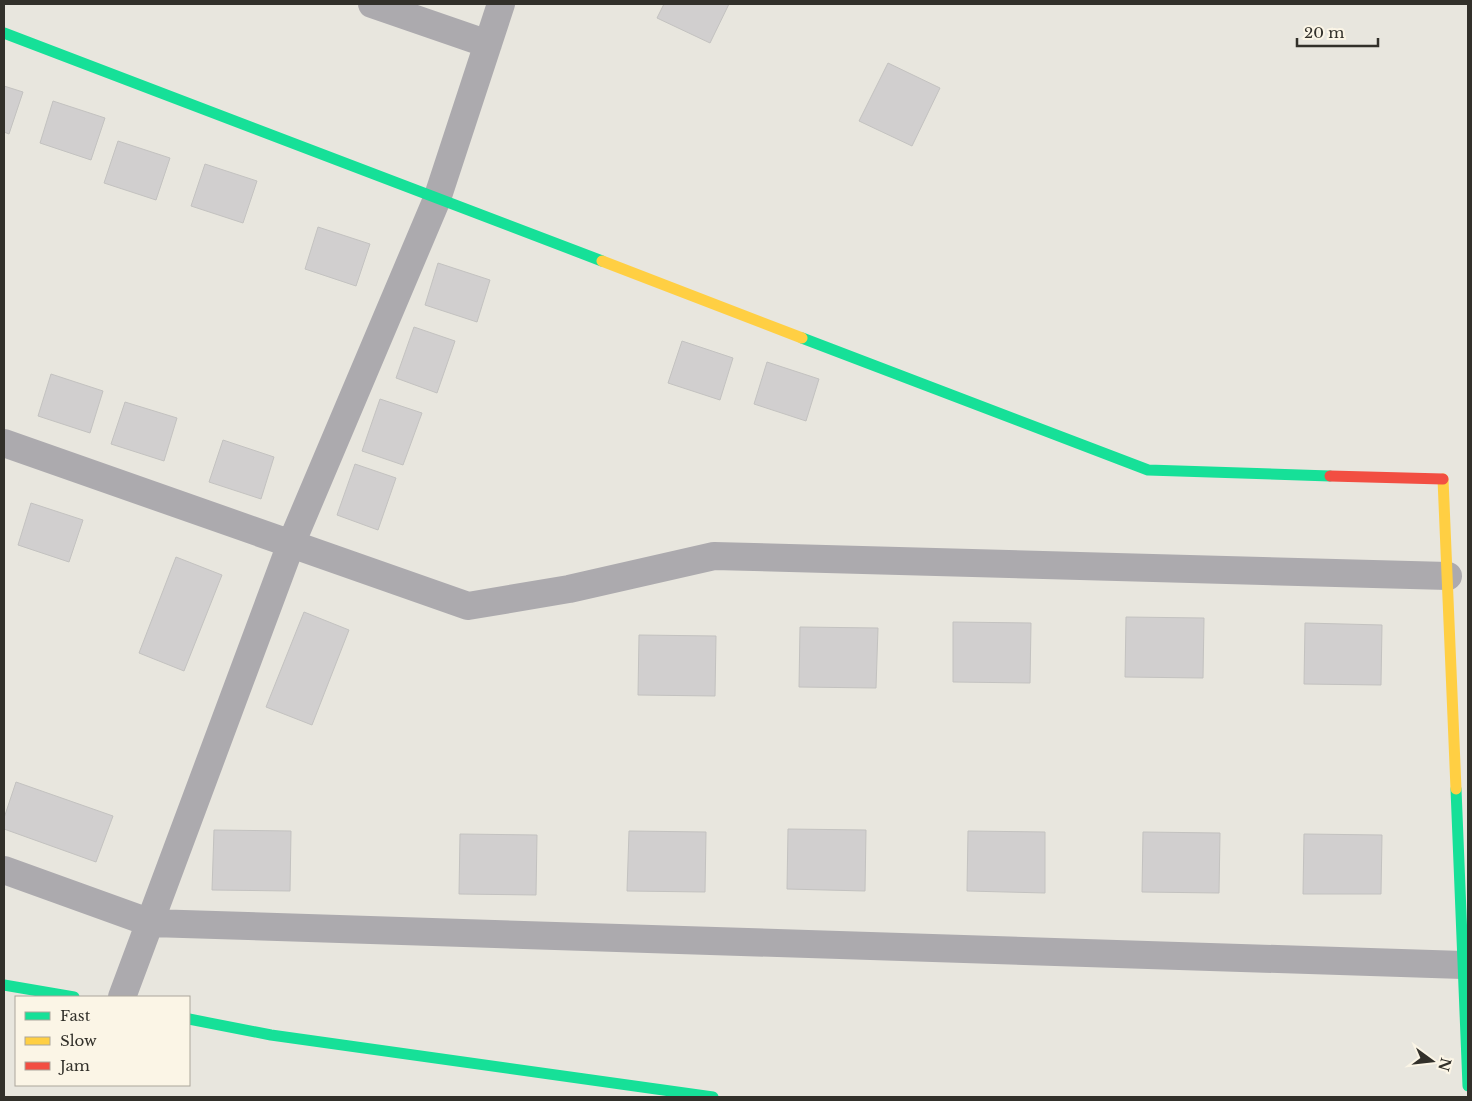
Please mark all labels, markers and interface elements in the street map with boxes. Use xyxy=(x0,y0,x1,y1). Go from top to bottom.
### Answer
scale bar xyxy=(1297,15,1378,47)
text: 20 m xyxy=(1304,23,1344,42)
legend xyxy=(15,996,190,1086)
text: Fast xyxy=(60,1006,91,1025)
text: Slow xyxy=(60,1031,97,1050)
north arrow xyxy=(1407,1036,1457,1086)
text: Jam xyxy=(58,1056,90,1075)
text: N xyxy=(1434,1056,1455,1073)

